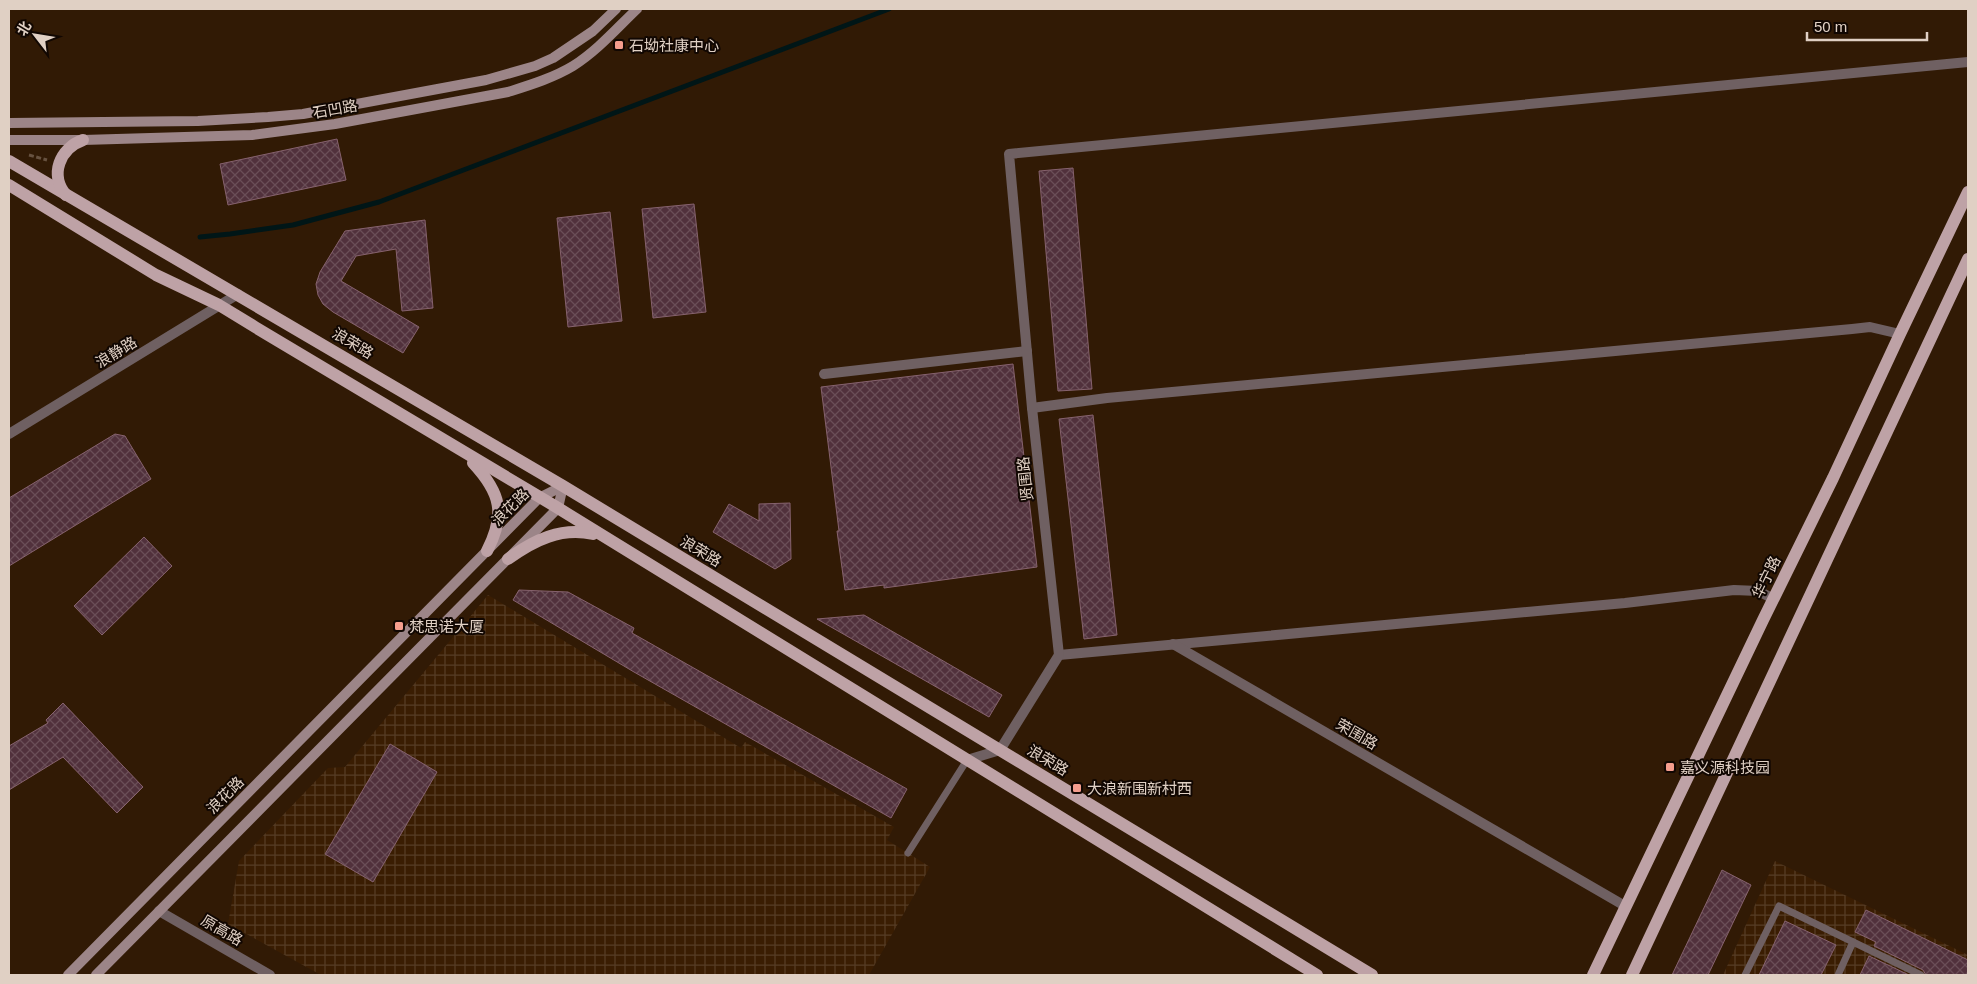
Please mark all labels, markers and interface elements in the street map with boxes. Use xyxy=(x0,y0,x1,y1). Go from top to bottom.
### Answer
north arrow xyxy=(10,10,60,60)
scale bar xyxy=(1807,10,1927,42)
text: 北 xyxy=(13,18,34,38)
text: 50 m xyxy=(1814,18,1847,35)
place label: 石坳社康中心 xyxy=(629,37,719,54)
marker: 石坳社康中心 xyxy=(613,39,625,51)
street label: 石凹路 xyxy=(311,97,359,121)
street label: 浪荣路 xyxy=(329,324,377,362)
street label: 浪静路 xyxy=(92,333,140,371)
street label: 贤围路 xyxy=(1014,456,1036,502)
street label: 浪花路 xyxy=(488,485,532,529)
street label: 浪荣路 xyxy=(677,532,725,570)
street label: 华宁路 xyxy=(1748,553,1784,601)
place label: 梵思诺大厦 xyxy=(409,618,484,635)
marker: 梵思诺大厦 xyxy=(393,620,405,632)
street label: 荣围路 xyxy=(1333,715,1381,753)
street label: 浪荣路 xyxy=(1024,741,1072,779)
place label: 嘉义源科技园 xyxy=(1680,759,1770,776)
marker: 嘉义源科技园 xyxy=(1664,761,1676,773)
street label: 浪花路 xyxy=(203,773,247,817)
place label: 大浪新围新村西 xyxy=(1087,780,1192,797)
marker: 大浪新围新村西 xyxy=(1071,782,1083,794)
street label: 原高路 xyxy=(198,911,246,949)

